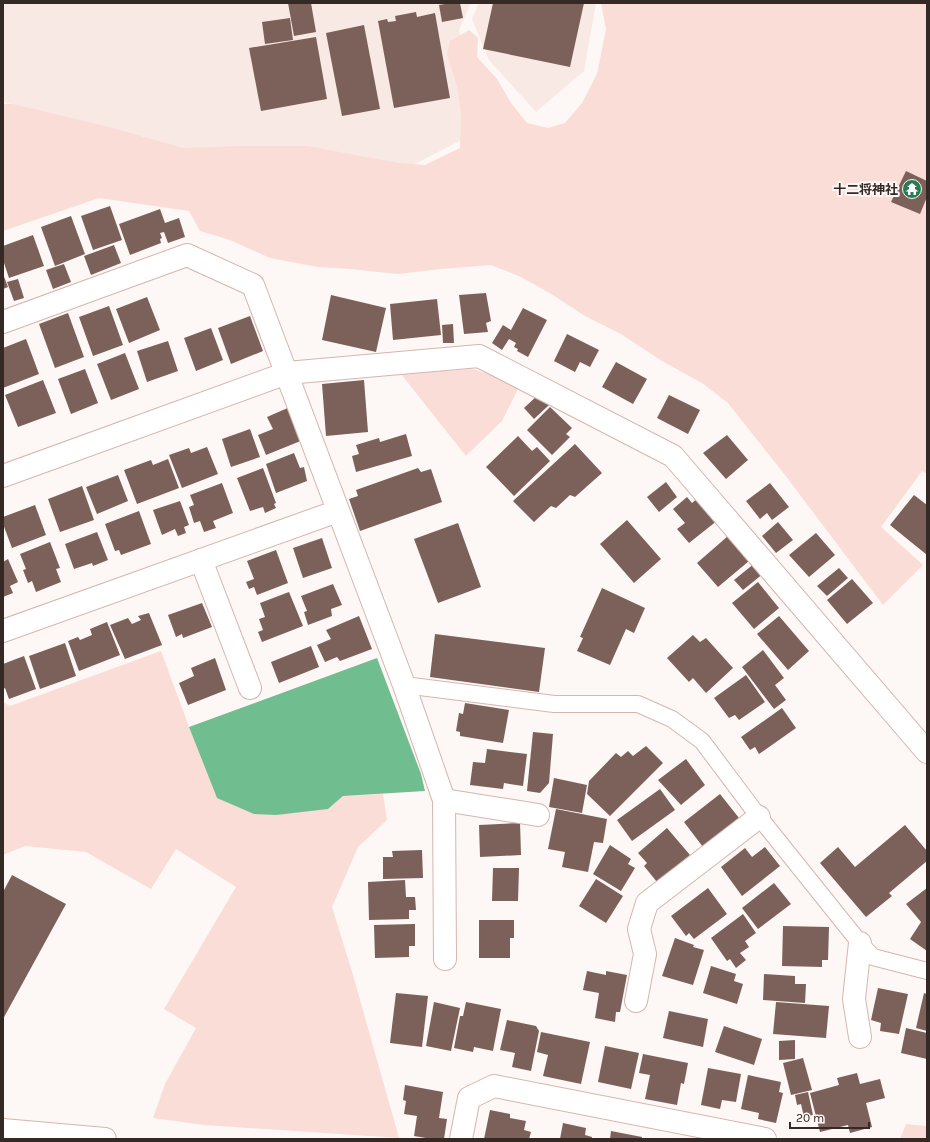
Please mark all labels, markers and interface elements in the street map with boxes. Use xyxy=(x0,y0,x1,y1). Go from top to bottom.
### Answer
temple icon: 十二将神社 xyxy=(901,178,923,200)
place label: 十二将神社 xyxy=(833,182,898,197)
scale bar xyxy=(790,1104,869,1130)
text: 20 m xyxy=(796,1111,824,1125)

